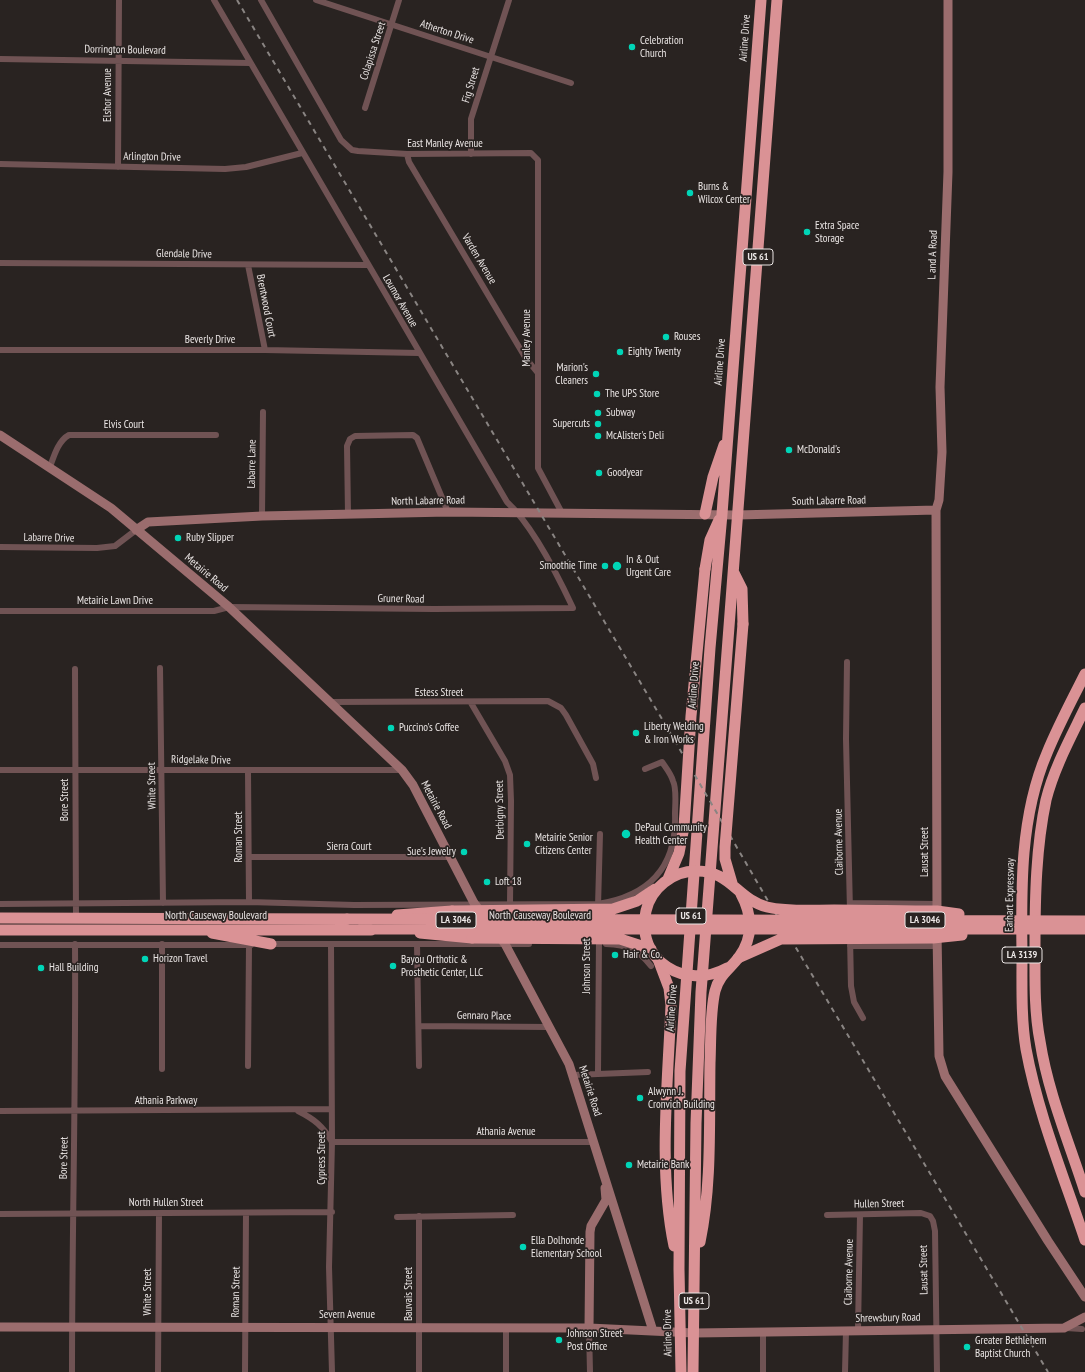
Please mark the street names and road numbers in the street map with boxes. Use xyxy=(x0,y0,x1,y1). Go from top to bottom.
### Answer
street label: Airline Drive xyxy=(737,14,753,62)
street label: Atherton Drive xyxy=(419,17,475,47)
street label: Colapissa Street xyxy=(357,20,389,82)
street label: Dorrington Boulevard xyxy=(84,43,166,57)
street label: Fig Street xyxy=(459,65,483,105)
street label: Elshor Avenue xyxy=(101,68,115,122)
street label: East Manley Avenue xyxy=(407,137,483,151)
street label: Arlington Drive xyxy=(123,150,181,164)
street label: L and A Road xyxy=(926,230,940,280)
street label: Varden Avenue xyxy=(459,231,499,287)
street label: Glendale Drive xyxy=(156,247,212,261)
road number: US 61 xyxy=(743,249,773,265)
street label: Loumor Avenue xyxy=(380,272,420,330)
street label: Brentwood Court xyxy=(253,273,279,339)
street label: Manley Avenue xyxy=(520,309,534,367)
street label: Beverly Drive xyxy=(185,333,235,347)
street label: Airline Drive xyxy=(712,338,728,386)
street label: Elvis Court xyxy=(104,418,144,432)
street label: Labarre Lane xyxy=(245,439,259,489)
street label: North Labarre Road xyxy=(391,494,465,508)
street label: South Labarre Road xyxy=(792,494,866,508)
street label: Labarre Drive xyxy=(23,531,75,545)
street label: Metairie Road xyxy=(182,551,230,595)
street label: Gruner Road xyxy=(378,592,424,606)
street label: Metairie Lawn Drive xyxy=(77,594,153,608)
street label: Airline Drive xyxy=(686,661,702,709)
street label: Estess Street xyxy=(415,686,463,700)
street label: Ridgelake Drive xyxy=(171,753,231,767)
street label: White Street xyxy=(145,762,159,810)
street label: Bore Street xyxy=(58,779,72,821)
street label: Metairie Road xyxy=(418,779,454,831)
street label: Derbigny Street xyxy=(493,780,507,840)
street label: Claiborne Avenue xyxy=(832,809,846,875)
street label: Roman Street xyxy=(232,811,246,863)
street label: Lausat Street xyxy=(918,827,932,877)
street label: Sierra Court xyxy=(327,840,371,854)
street label: Earhart Expressway xyxy=(1003,858,1017,932)
road number: US 61 xyxy=(676,908,706,924)
street label: North Causeway Boulevard xyxy=(165,909,267,923)
street label: North Causeway Boulevard xyxy=(489,909,591,923)
road number: LA 3046 xyxy=(436,912,476,928)
road number: LA 3046 xyxy=(905,912,945,928)
street label: Johnson Street xyxy=(580,938,594,994)
road number: LA 3139 xyxy=(1002,947,1042,963)
street label: Airline Drive xyxy=(664,984,680,1032)
street label: Gennaro Place xyxy=(457,1009,511,1023)
street label: Metairie Road xyxy=(576,1064,604,1118)
street label: Athania Parkway xyxy=(135,1094,197,1108)
street label: Athania Avenue xyxy=(476,1125,536,1139)
street label: Cypress Street xyxy=(315,1131,329,1185)
street label: Bore Street xyxy=(57,1137,71,1179)
street label: North Hullen Street xyxy=(129,1196,203,1210)
street label: Hullen Street xyxy=(854,1197,904,1211)
street label: Claiborne Avenue xyxy=(842,1239,856,1305)
street label: Lausat Street xyxy=(917,1245,931,1295)
street label: Roman Street xyxy=(229,1266,243,1318)
street label: Bauvais Street xyxy=(402,1267,416,1321)
street label: White Street xyxy=(141,1268,155,1316)
road number: US 61 xyxy=(679,1293,709,1309)
street label: Severn Avenue xyxy=(319,1308,375,1322)
street label: Airline Drive xyxy=(661,1309,675,1357)
street label: Shrewsbury Road xyxy=(855,1311,921,1325)

